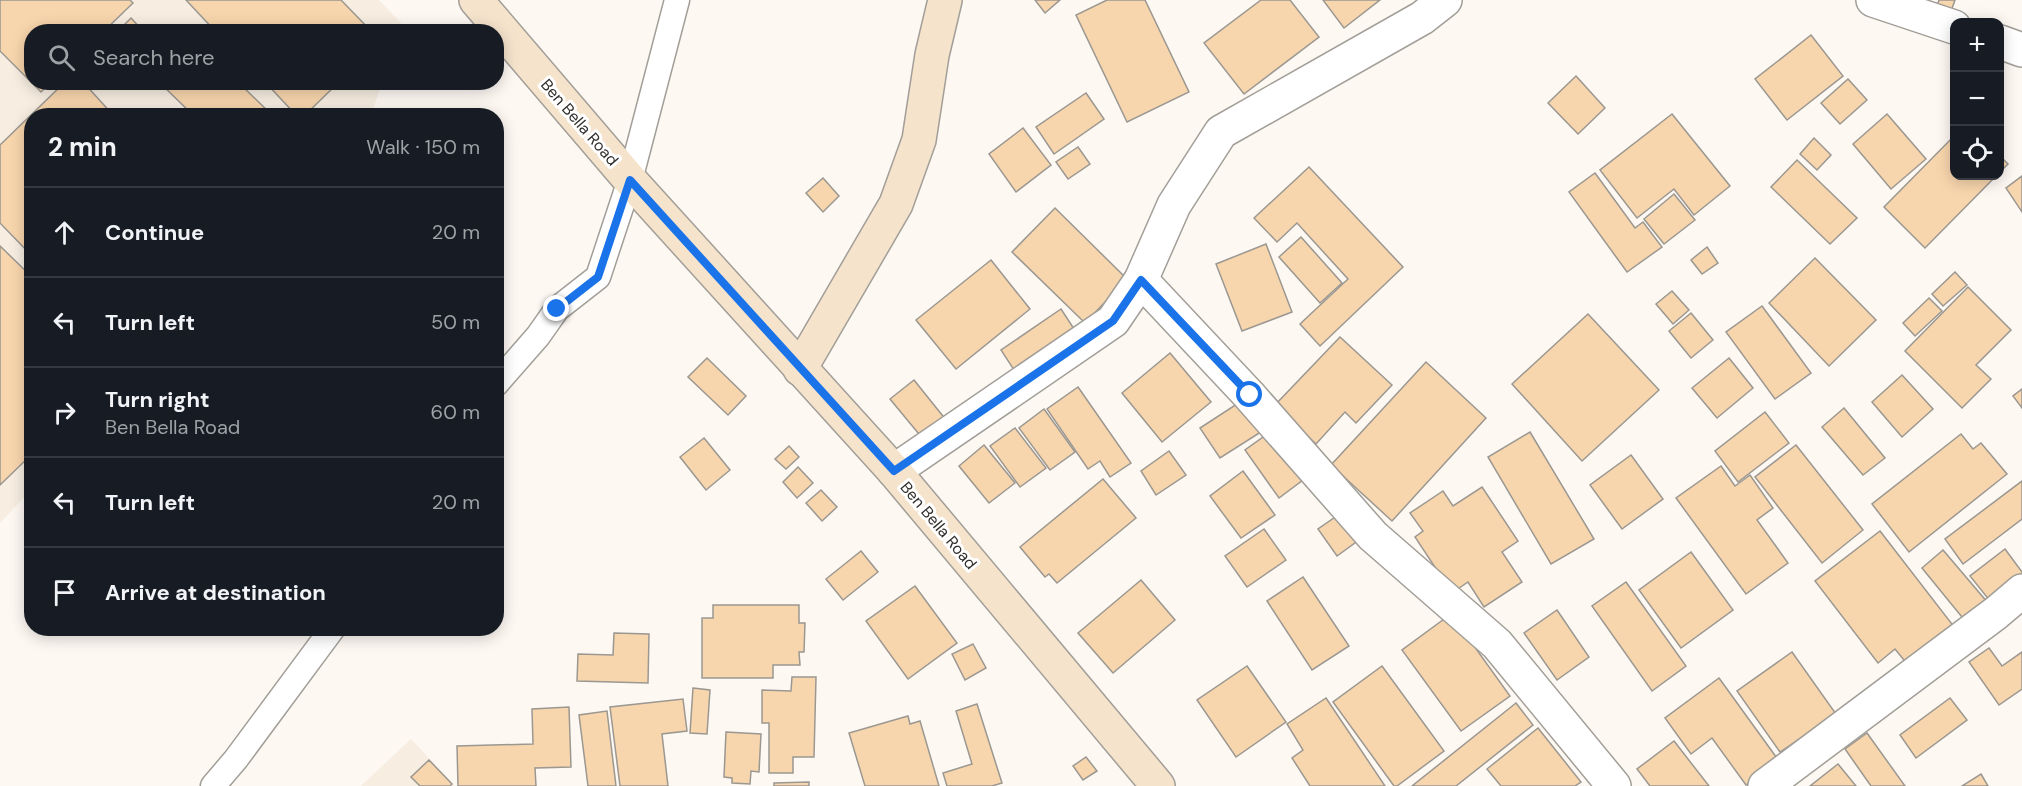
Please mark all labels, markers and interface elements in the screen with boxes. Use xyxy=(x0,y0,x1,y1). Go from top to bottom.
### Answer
map controls xyxy=(1950,18,2004,180)
button: + xyxy=(1950,18,2004,72)
search box xyxy=(24,24,504,90)
icon: search xyxy=(45,41,78,74)
text: Search here xyxy=(93,43,214,72)
button: − xyxy=(1950,72,2004,126)
street label: Ben Bella Road xyxy=(536,75,623,170)
button: locate xyxy=(1950,126,2004,180)
text: 2 min xyxy=(48,130,117,164)
text: Walk · 150 m xyxy=(366,134,480,160)
icon: ahead xyxy=(48,216,81,249)
text: Continue xyxy=(105,218,204,247)
text: 20 m xyxy=(432,219,480,245)
route end xyxy=(543,295,569,321)
icon: left xyxy=(48,306,81,339)
text: Turn left xyxy=(105,308,195,337)
text: 50 m xyxy=(431,309,480,335)
route start xyxy=(1236,381,1262,407)
text: Turn right xyxy=(105,385,210,414)
icon: right xyxy=(48,396,81,429)
text: 60 m xyxy=(431,399,480,425)
text: Ben Bella Road xyxy=(105,414,240,440)
street label: Ben Bella Road xyxy=(896,477,981,574)
icon: left xyxy=(48,486,81,519)
text: Turn left xyxy=(105,488,195,517)
text: 20 m xyxy=(432,489,480,515)
icon: arrive xyxy=(48,576,81,609)
text: Arrive at destination xyxy=(105,578,326,607)

